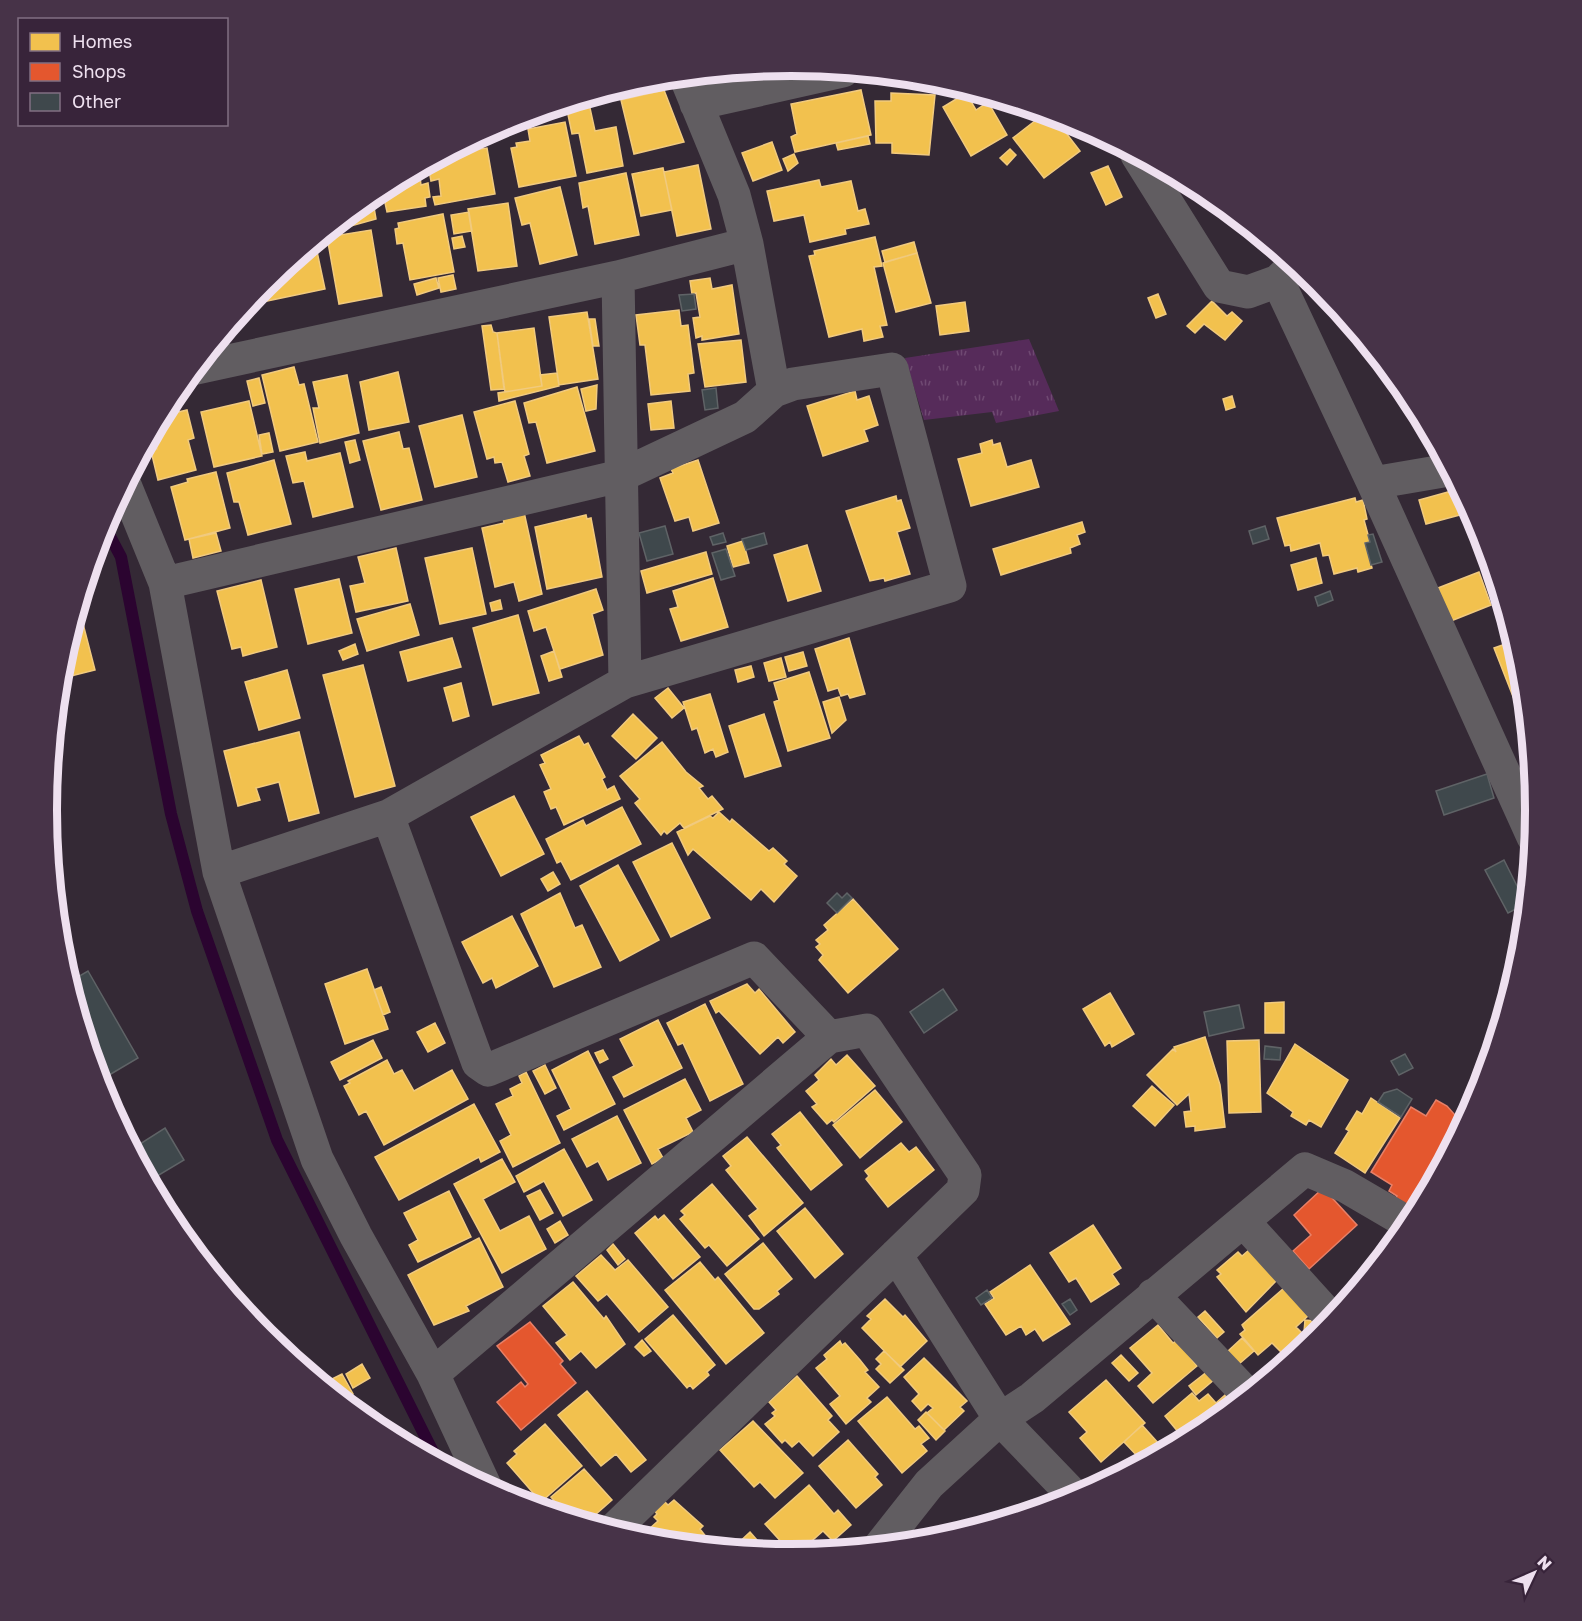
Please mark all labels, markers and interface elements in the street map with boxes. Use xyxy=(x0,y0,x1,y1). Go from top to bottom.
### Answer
legend xyxy=(18,18,228,126)
text: Homes xyxy=(72,30,132,52)
text: Shops xyxy=(72,60,126,82)
text: Other xyxy=(72,90,121,112)
north arrow xyxy=(1504,1543,1564,1603)
text: N xyxy=(1533,1551,1556,1574)

